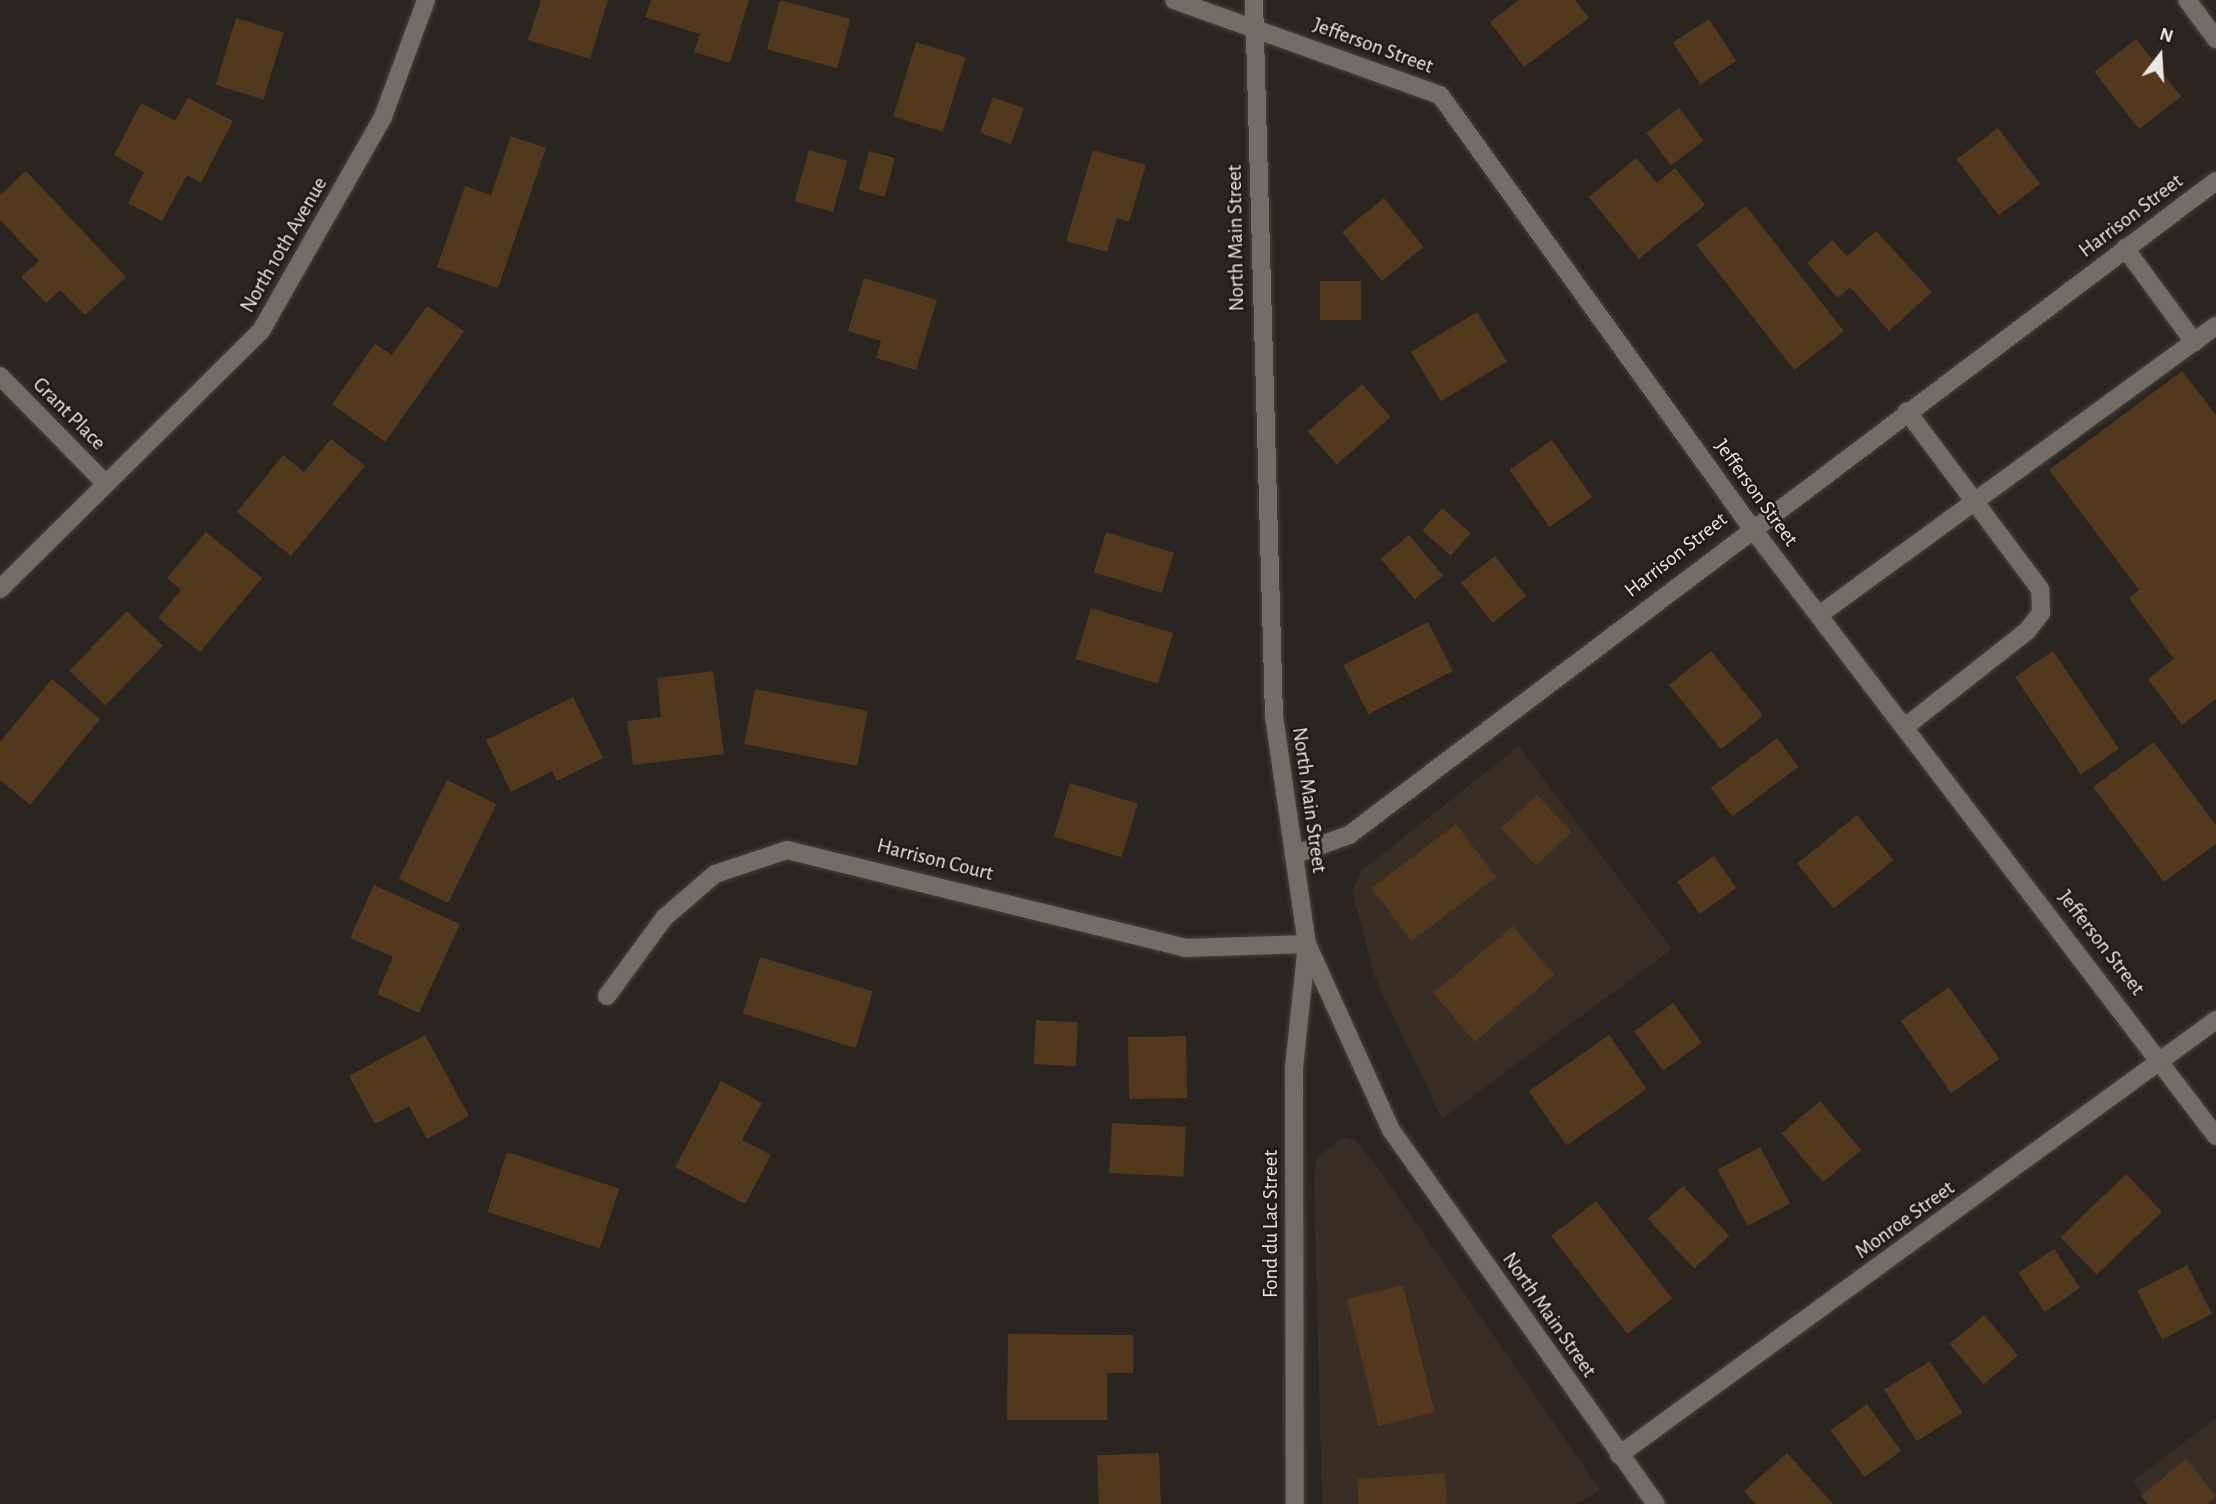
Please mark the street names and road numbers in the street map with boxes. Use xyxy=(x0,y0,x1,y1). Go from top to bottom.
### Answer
street label: Jefferson Street xyxy=(1309,13,1437,79)
street label: North Main Street xyxy=(1222,164,1250,312)
street label: Harrison Street xyxy=(2074,169,2188,263)
street label: North 10th Avenue xyxy=(235,173,333,317)
street label: Grant Place xyxy=(27,372,111,456)
street label: Jefferson Street xyxy=(1709,435,1803,551)
street label: Harrison Street xyxy=(1620,507,1732,603)
street label: North Main Street xyxy=(1286,726,1332,874)
street label: Harrison Court xyxy=(874,833,996,887)
street label: Jefferson Street xyxy=(2052,886,2150,1000)
street label: Fond du Lac Street xyxy=(1258,1150,1284,1298)
street label: Monroe Street xyxy=(1850,1176,1960,1264)
street label: North Main Street xyxy=(1497,1248,1601,1382)

